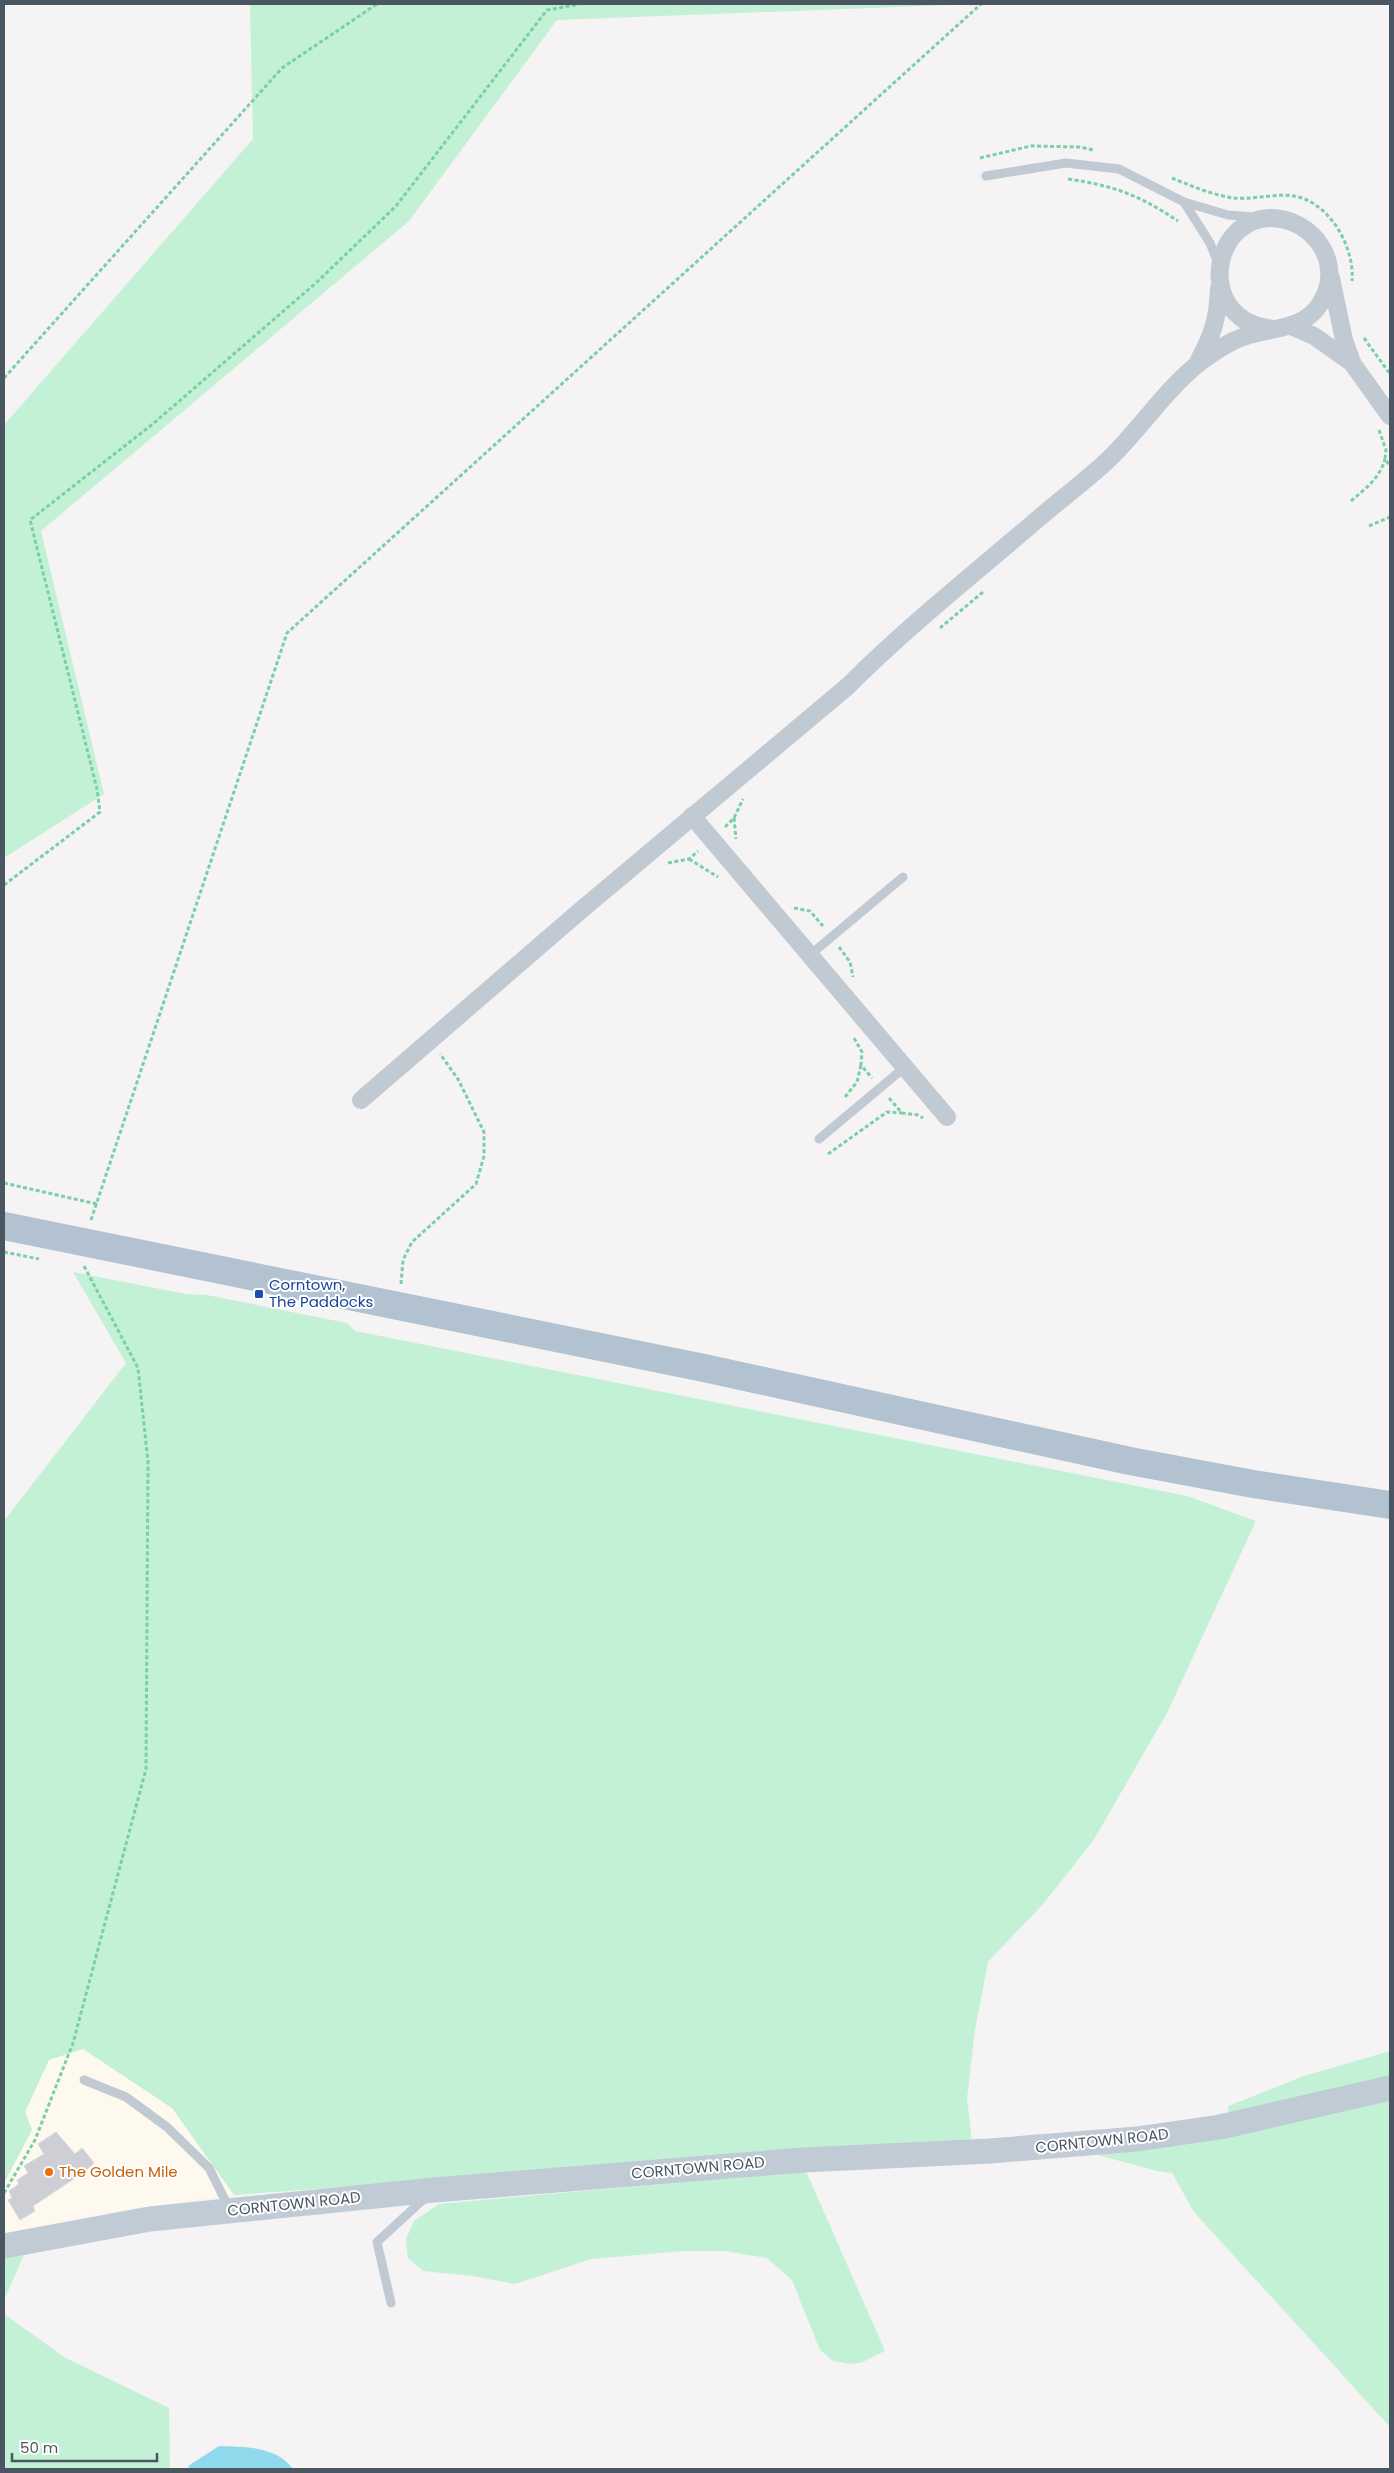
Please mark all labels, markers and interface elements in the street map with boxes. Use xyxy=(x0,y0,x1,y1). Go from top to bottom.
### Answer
place label: Corntown, The Paddocks xyxy=(269,1274,374,1312)
marker: Corntown, The Paddocks xyxy=(253,1288,265,1300)
street label: CORNTOWN ROAD xyxy=(1034,2123,1170,2158)
street label: CORNTOWN ROAD xyxy=(630,2151,765,2184)
place label: The Golden Mile xyxy=(59,2161,178,2182)
marker: The Golden Mile xyxy=(43,2166,55,2178)
street label: CORNTOWN ROAD xyxy=(226,2186,362,2221)
scale bar xyxy=(12,2430,158,2462)
text: 50 m xyxy=(20,2437,58,2458)

